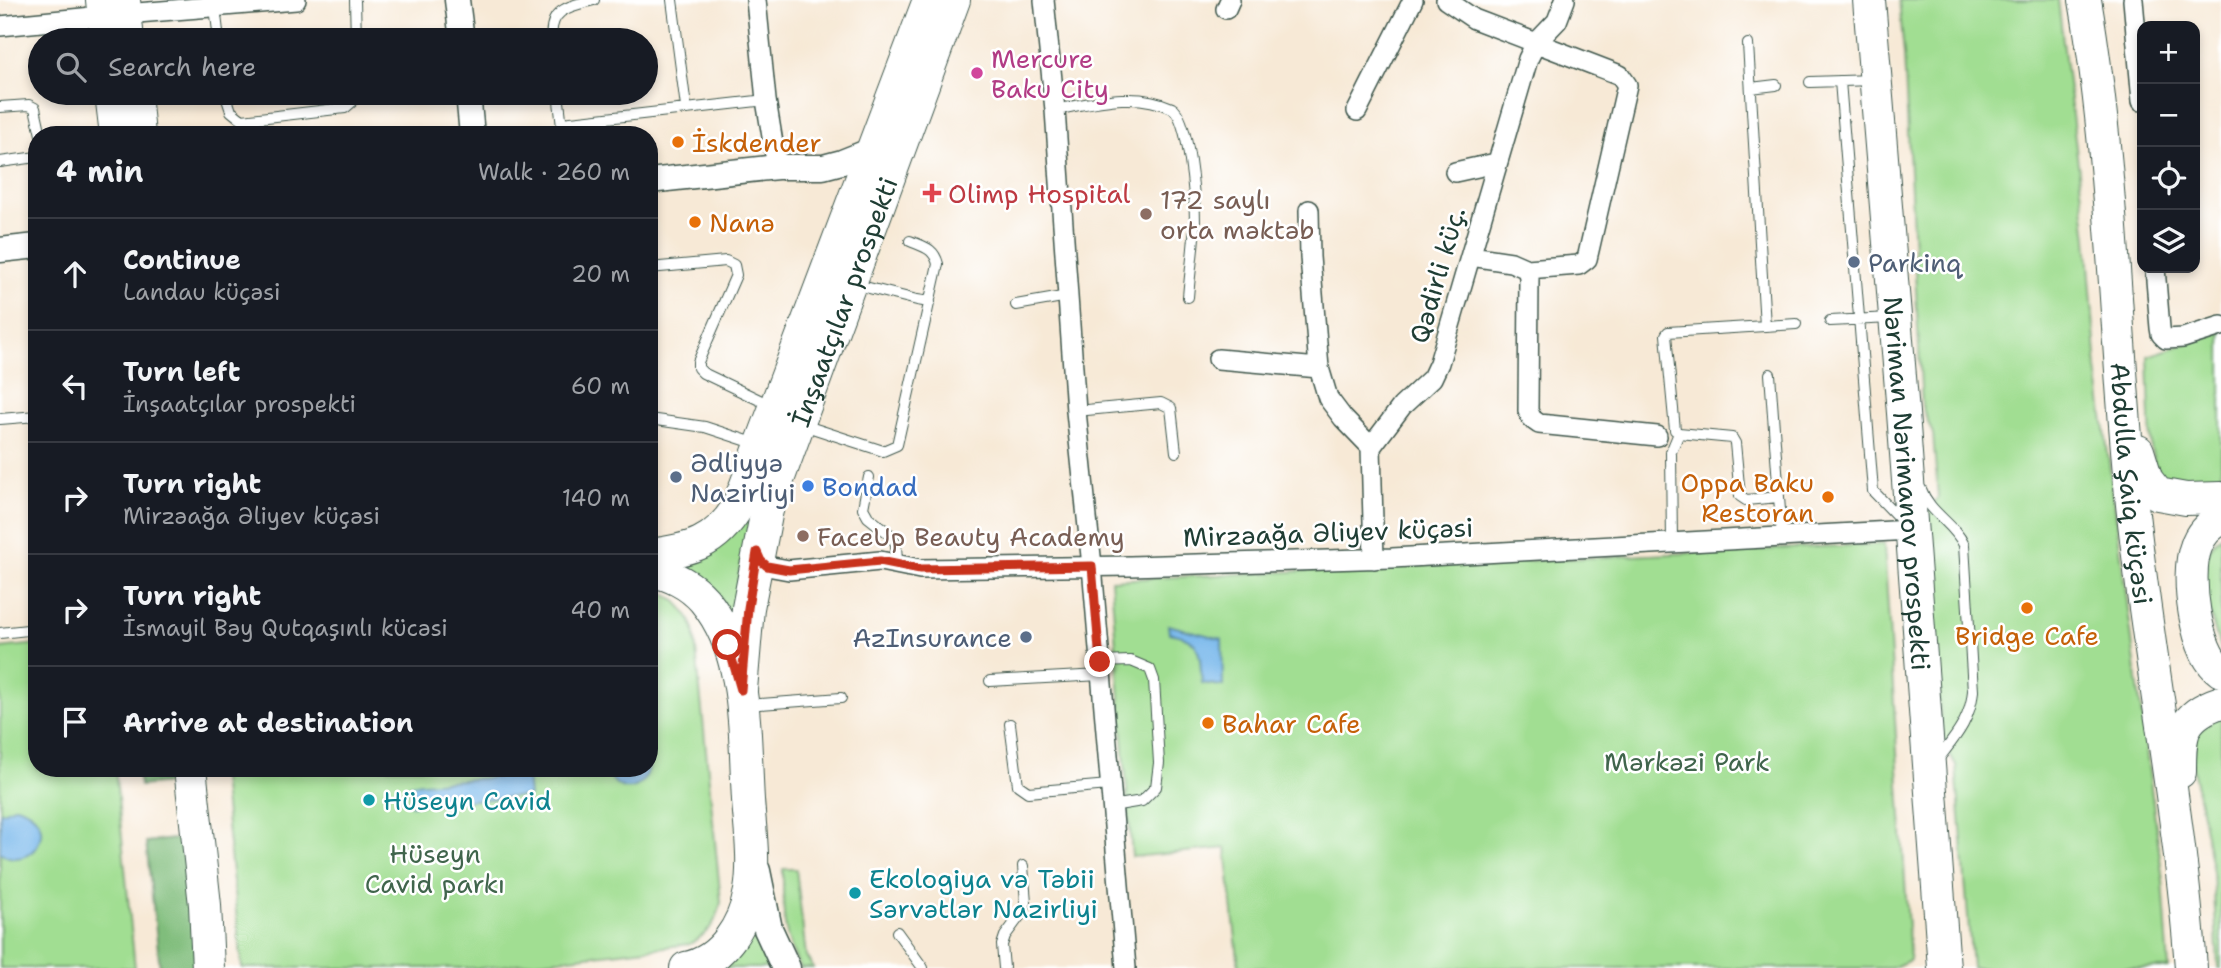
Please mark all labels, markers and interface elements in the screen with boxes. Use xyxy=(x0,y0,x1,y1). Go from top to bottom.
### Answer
map controls xyxy=(2137,21,2200,273)
button: + xyxy=(2137,21,2200,84)
search box xyxy=(28,28,658,105)
place label: Mercure Baku City xyxy=(991,41,1109,106)
icon: search xyxy=(52,48,90,86)
text: Search here xyxy=(108,49,257,84)
marker: Mercure Baku City xyxy=(969,65,985,81)
button: − xyxy=(2137,84,2200,147)
place label: İskdender xyxy=(692,125,822,160)
marker: İskdender xyxy=(670,134,686,150)
button: locate xyxy=(2137,147,2200,210)
text: 4 min xyxy=(56,151,143,192)
text: Walk · 260 m xyxy=(478,157,630,187)
street label: İnşaatçılar prospekti xyxy=(782,172,905,431)
place label: Olimp Hospital xyxy=(948,176,1131,211)
place label: 172 saylı orta məktəb xyxy=(1160,182,1315,247)
marker: Olimp Hospital xyxy=(922,183,942,203)
street label: Qədirli küç. xyxy=(1401,203,1473,347)
place label: Nanə xyxy=(709,205,775,240)
marker: 172 saylı orta məktəb xyxy=(1138,206,1154,222)
button: layers xyxy=(2137,210,2200,273)
marker: Nanə xyxy=(687,214,703,230)
text: Continue xyxy=(123,242,241,277)
place label: Parkinq xyxy=(1868,245,1963,280)
marker: Parkinq xyxy=(1846,254,1862,270)
icon: ahead xyxy=(56,255,94,293)
text: 20 m xyxy=(571,259,630,289)
text: Landau küçəsi xyxy=(123,277,280,307)
street label: Nəriman Nərimanov prospekti xyxy=(1876,295,1939,672)
text: Turn left xyxy=(123,354,240,389)
street label: Abdulla Şaiq küçəsi xyxy=(2103,361,2162,607)
icon: left xyxy=(56,367,94,405)
text: 60 m xyxy=(571,371,630,401)
text: İnşaatçılar prospekti xyxy=(123,389,356,419)
place label: Ədliyyə Nazirliyi xyxy=(690,445,796,510)
place label: Oppa Baku Restoran xyxy=(1681,465,1814,530)
text: Turn right xyxy=(123,466,261,501)
marker: Ədliyyə Nazirliyi xyxy=(668,469,684,485)
place label: Bondad xyxy=(822,469,918,504)
marker: Bondad xyxy=(800,478,816,494)
icon: right xyxy=(56,479,94,517)
text: 140 m xyxy=(562,483,630,513)
marker: Oppa Baku Restoran xyxy=(1820,489,1836,505)
text: Mirzəağa Əliyev küçəsi xyxy=(123,501,380,531)
street label: Mirzəağa Əliyev küçəsi xyxy=(1182,509,1474,555)
place label: FaceUp Beauty Academy xyxy=(817,519,1125,554)
marker: FaceUp Beauty Academy xyxy=(795,528,811,544)
text: Turn right xyxy=(123,578,261,613)
icon: right xyxy=(56,591,94,629)
text: 40 m xyxy=(570,595,630,625)
marker: Bridge Cafe xyxy=(2019,600,2035,616)
text: İsmayil Bəy Qutqaşınlı kücəsi xyxy=(123,613,448,643)
place label: Bridge Cafe xyxy=(1955,618,2099,653)
place label: AzInsurance xyxy=(853,620,1012,655)
route start xyxy=(712,629,743,660)
marker: AzInsurance xyxy=(1018,629,1034,645)
route end xyxy=(1084,646,1115,677)
icon: arrive xyxy=(56,703,94,741)
text: Arrive at destination xyxy=(123,705,413,740)
place label: Bahar Cafe xyxy=(1222,706,1361,741)
marker: Bahar Cafe xyxy=(1200,715,1216,731)
park label: Mərkəzi Park xyxy=(1604,744,1770,779)
place label: Hüseyn Cavid xyxy=(383,783,551,818)
marker: Hüseyn Cavid xyxy=(361,792,377,808)
park label: Hüseyn Cavid parkı xyxy=(365,836,505,901)
place label: Ekologiya və Təbii Sərvətlər Nazirliyi xyxy=(869,861,1098,926)
marker: Ekologiya və Təbii Sərvətlər Nazirliyi xyxy=(847,885,863,901)

